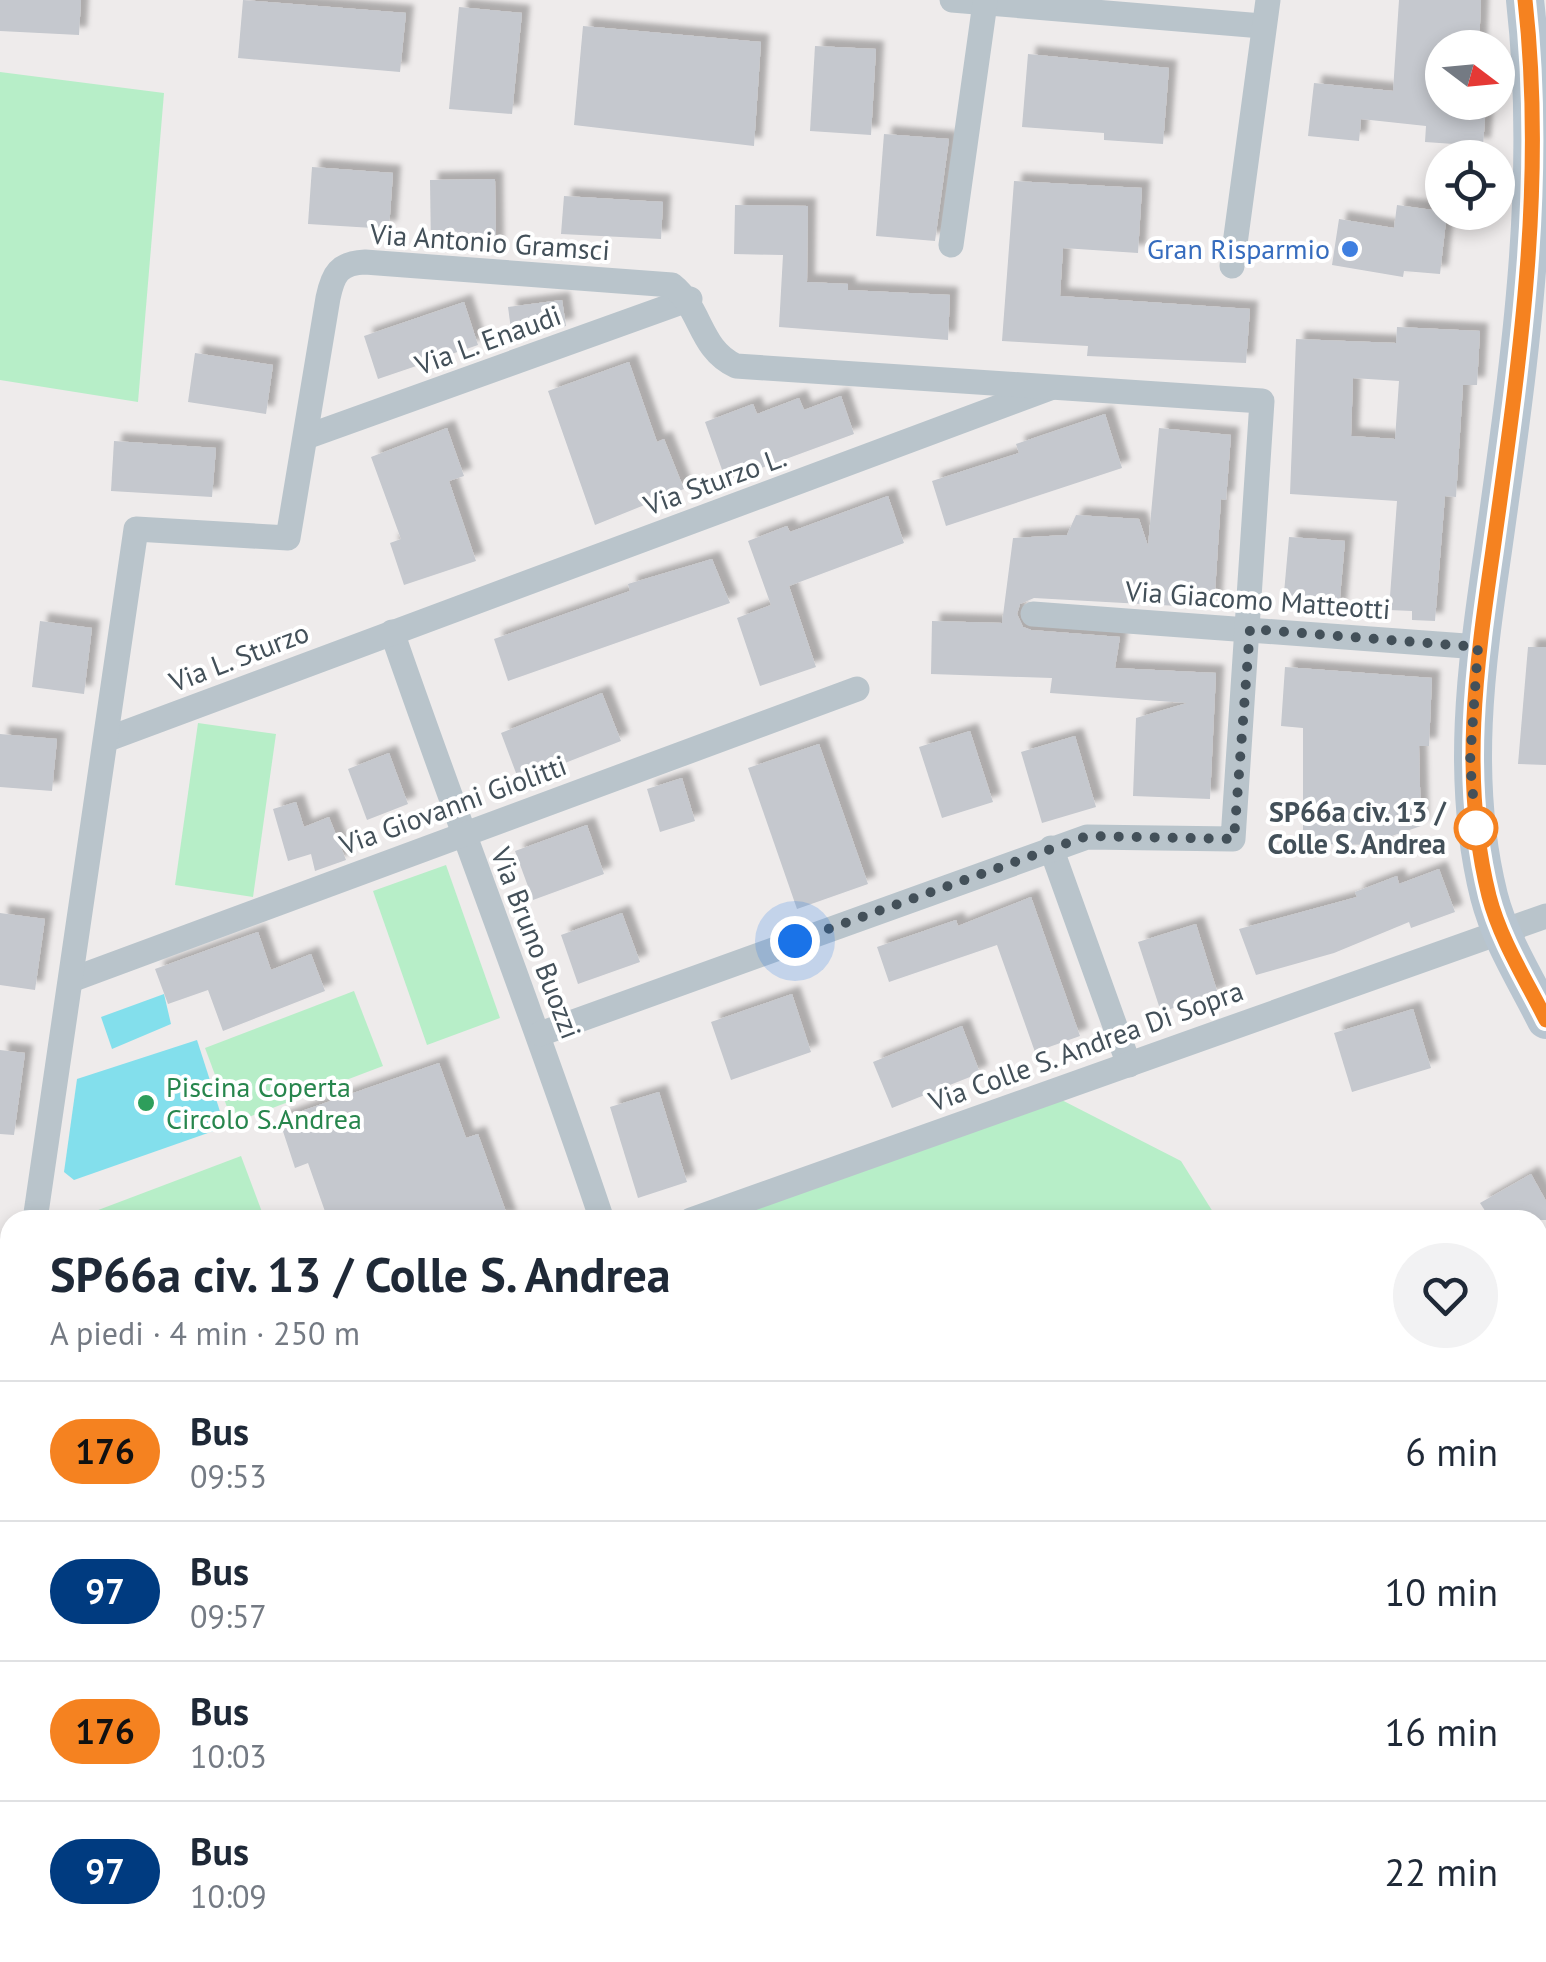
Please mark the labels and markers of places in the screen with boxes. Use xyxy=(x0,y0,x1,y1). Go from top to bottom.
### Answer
place label: Gran Risparmio xyxy=(1147,230,1330,267)
marker: Gran Risparmio xyxy=(1339,238,1361,260)
place label: SP66a civ. 13 / Colle S. Andrea xyxy=(1268,793,1448,862)
marker: SP66a civ. 13 / Colle S. Andrea xyxy=(1455,807,1497,849)
place label: Piscina Coperta Circolo S.Andrea xyxy=(166,1068,362,1137)
marker: Piscina Coperta Circolo S.Andrea xyxy=(135,1092,157,1114)

